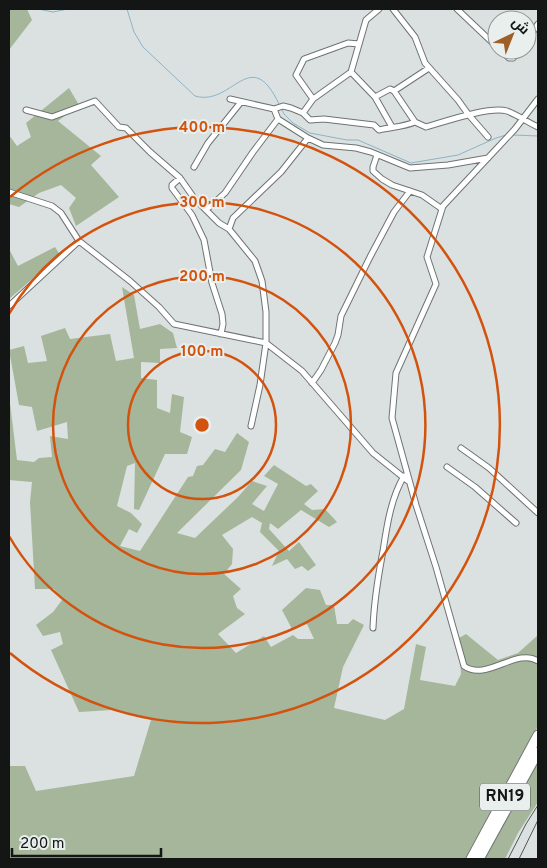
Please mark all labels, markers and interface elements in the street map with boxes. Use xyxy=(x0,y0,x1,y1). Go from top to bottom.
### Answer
north arrow xyxy=(487,10,537,60)
text: ش xyxy=(507,14,533,39)
text: 400 m xyxy=(179,119,225,138)
text: 300 m xyxy=(179,194,225,213)
text: 200 m xyxy=(179,268,225,287)
text: 100 m xyxy=(181,343,223,362)
centre of rings xyxy=(193,416,211,434)
road number: RN19 xyxy=(480,784,530,810)
scale bar xyxy=(12,826,161,858)
text: 200 m xyxy=(20,835,65,854)

